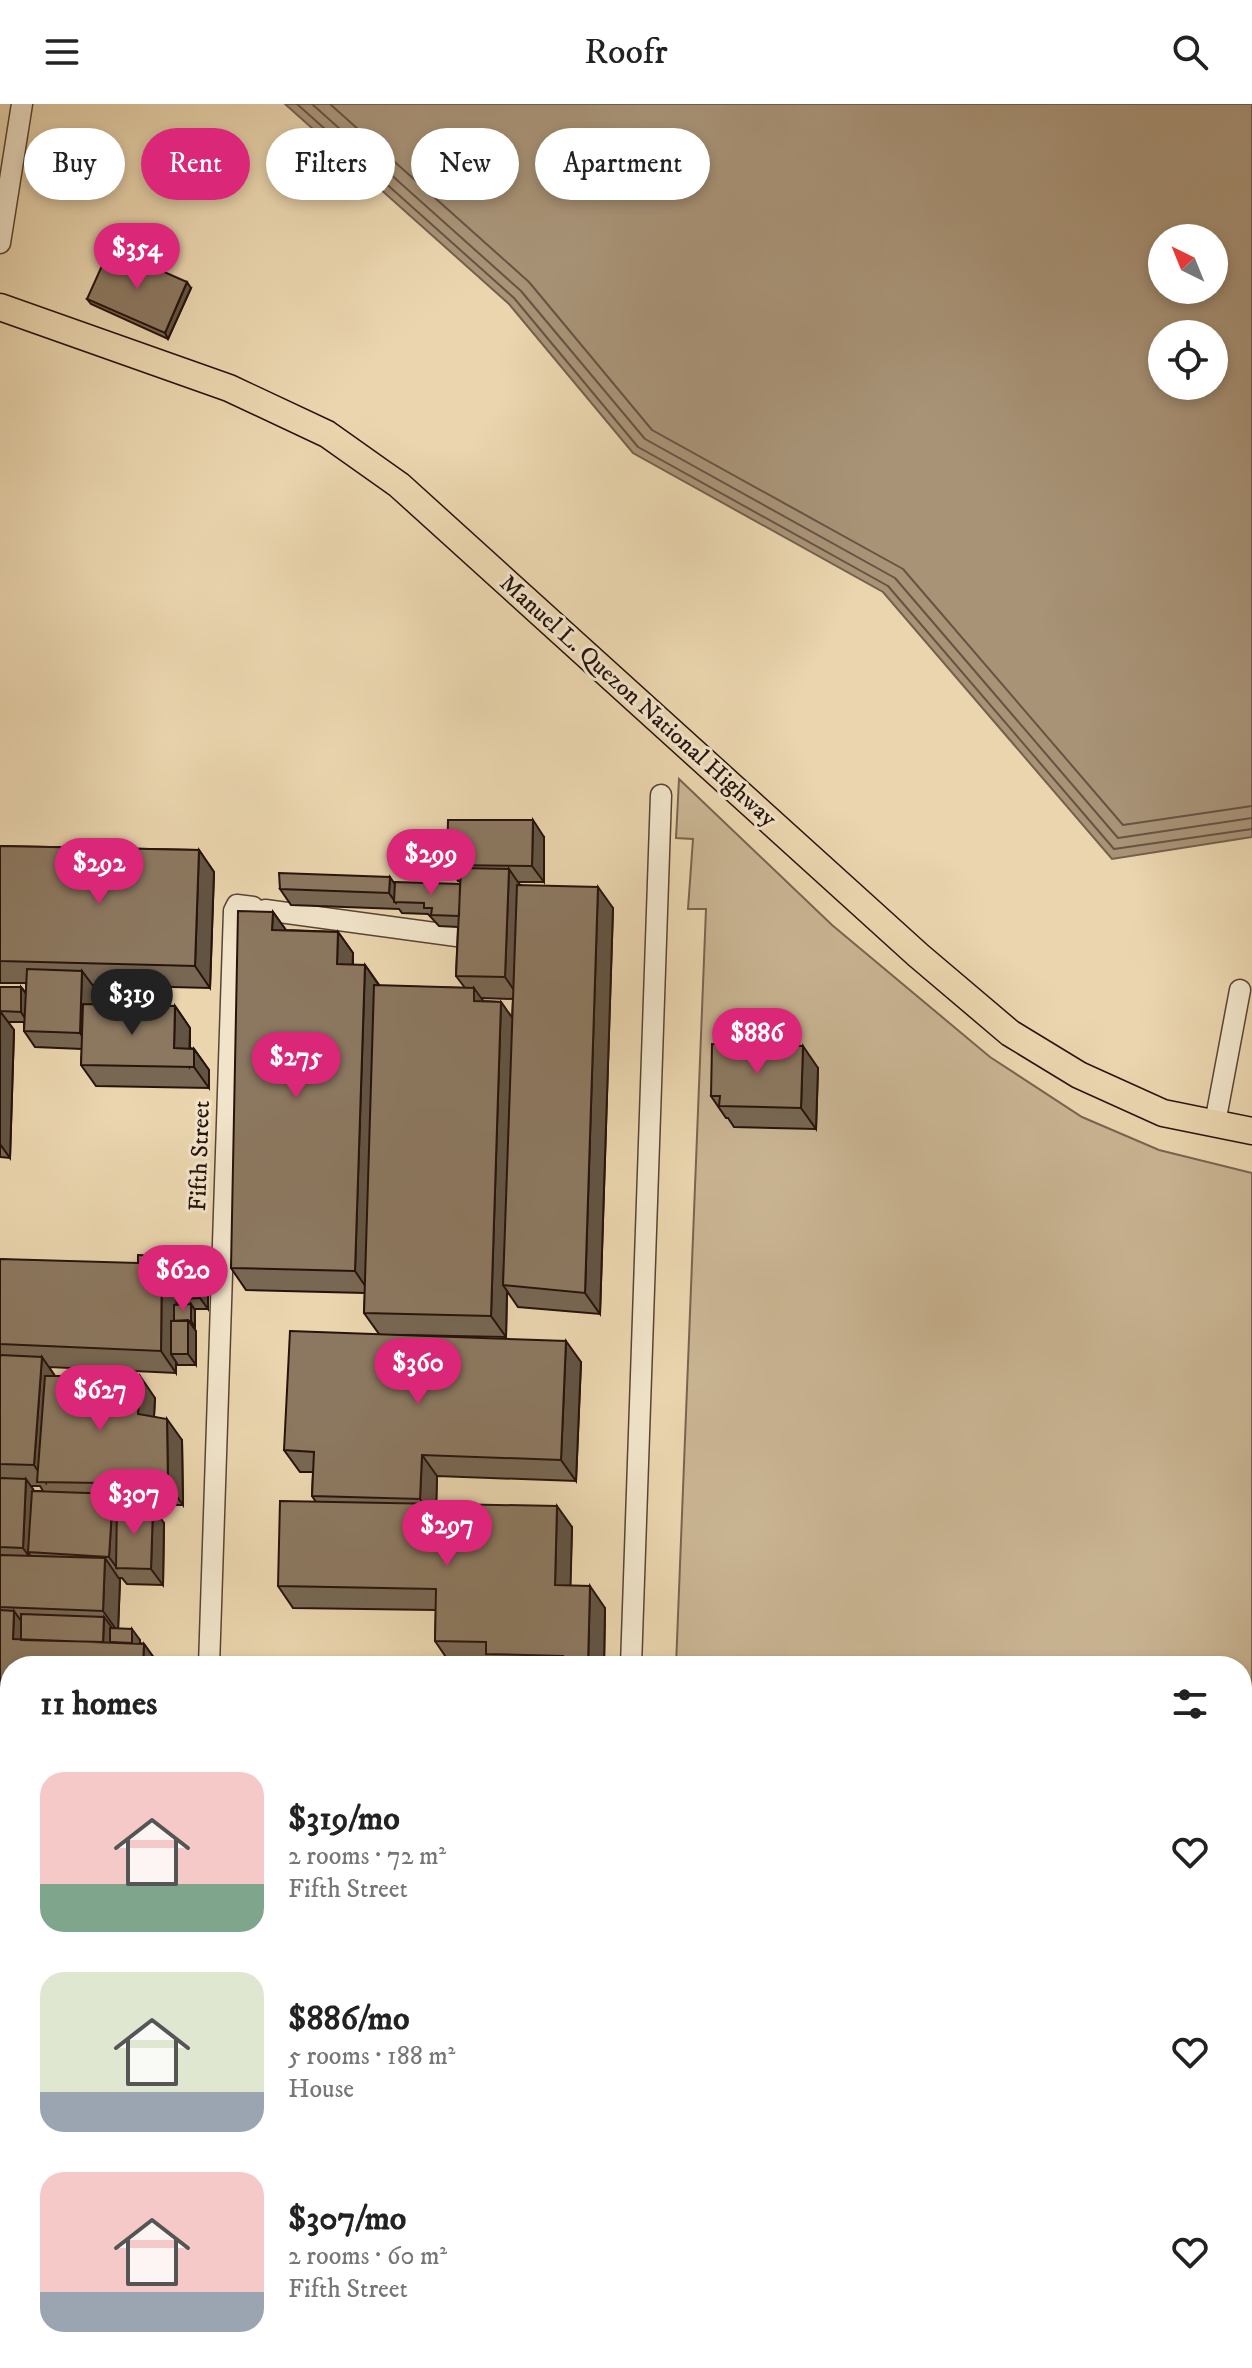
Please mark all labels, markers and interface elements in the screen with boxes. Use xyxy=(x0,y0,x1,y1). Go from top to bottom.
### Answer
icon: menu xyxy=(40,30,84,74)
text: Roofr xyxy=(584,30,668,75)
icon: search xyxy=(1168,30,1212,74)
chip: Buy xyxy=(24,128,125,200)
chip: Rent xyxy=(141,128,250,200)
chip: Filters xyxy=(266,128,395,200)
chip: New xyxy=(411,128,519,200)
chip: Apartment xyxy=(535,128,710,200)
pin: $354 xyxy=(90,223,184,291)
north arrow xyxy=(1148,224,1228,304)
map controls xyxy=(1148,224,1228,400)
text: $354 xyxy=(112,232,162,265)
button: locate xyxy=(1148,320,1228,400)
street label: Manuel L. Quezon National Highway xyxy=(493,568,783,834)
pin: $299 xyxy=(384,829,478,897)
pin: $292 xyxy=(52,838,146,906)
text: $299 xyxy=(405,838,457,871)
text: $292 xyxy=(73,847,125,880)
pin: $319 xyxy=(85,969,179,1037)
text: $319 xyxy=(109,978,155,1011)
pin: $886 xyxy=(710,1008,804,1076)
text: $886 xyxy=(730,1017,784,1050)
pin: $275 xyxy=(249,1032,343,1100)
text: $275 xyxy=(270,1041,322,1074)
street label: Fifth Street xyxy=(183,1100,217,1212)
pin: $620 xyxy=(136,1245,230,1313)
text: $620 xyxy=(156,1254,210,1287)
pin: $360 xyxy=(371,1338,465,1406)
text: $360 xyxy=(392,1347,444,1380)
pin: $627 xyxy=(53,1365,147,1433)
text: $627 xyxy=(73,1374,127,1407)
pin: $307 xyxy=(87,1469,181,1537)
text: $307 xyxy=(108,1478,160,1511)
pin: $297 xyxy=(400,1500,494,1568)
text: $297 xyxy=(420,1509,474,1542)
icon: filters xyxy=(1168,1682,1212,1726)
text: 11 homes xyxy=(40,1683,157,1725)
text: $319/mo xyxy=(288,1798,400,1840)
icon: home xyxy=(104,1804,200,1900)
icon: heart xyxy=(1168,1830,1212,1874)
text: 2 rooms · 72 m² xyxy=(288,1840,446,1873)
text: Fifth Street xyxy=(288,1873,408,1906)
text: $886/mo xyxy=(288,1998,410,2040)
icon: home xyxy=(104,2004,200,2100)
icon: heart xyxy=(1168,2030,1212,2074)
text: 5 rooms · 188 m² xyxy=(288,2040,455,2073)
text: House xyxy=(288,2073,354,2106)
text: $307/mo xyxy=(288,2198,406,2240)
icon: home xyxy=(104,2204,200,2300)
icon: heart xyxy=(1168,2230,1212,2274)
text: 2 rooms · 60 m² xyxy=(288,2240,447,2273)
text: Fifth Street xyxy=(288,2273,408,2306)

